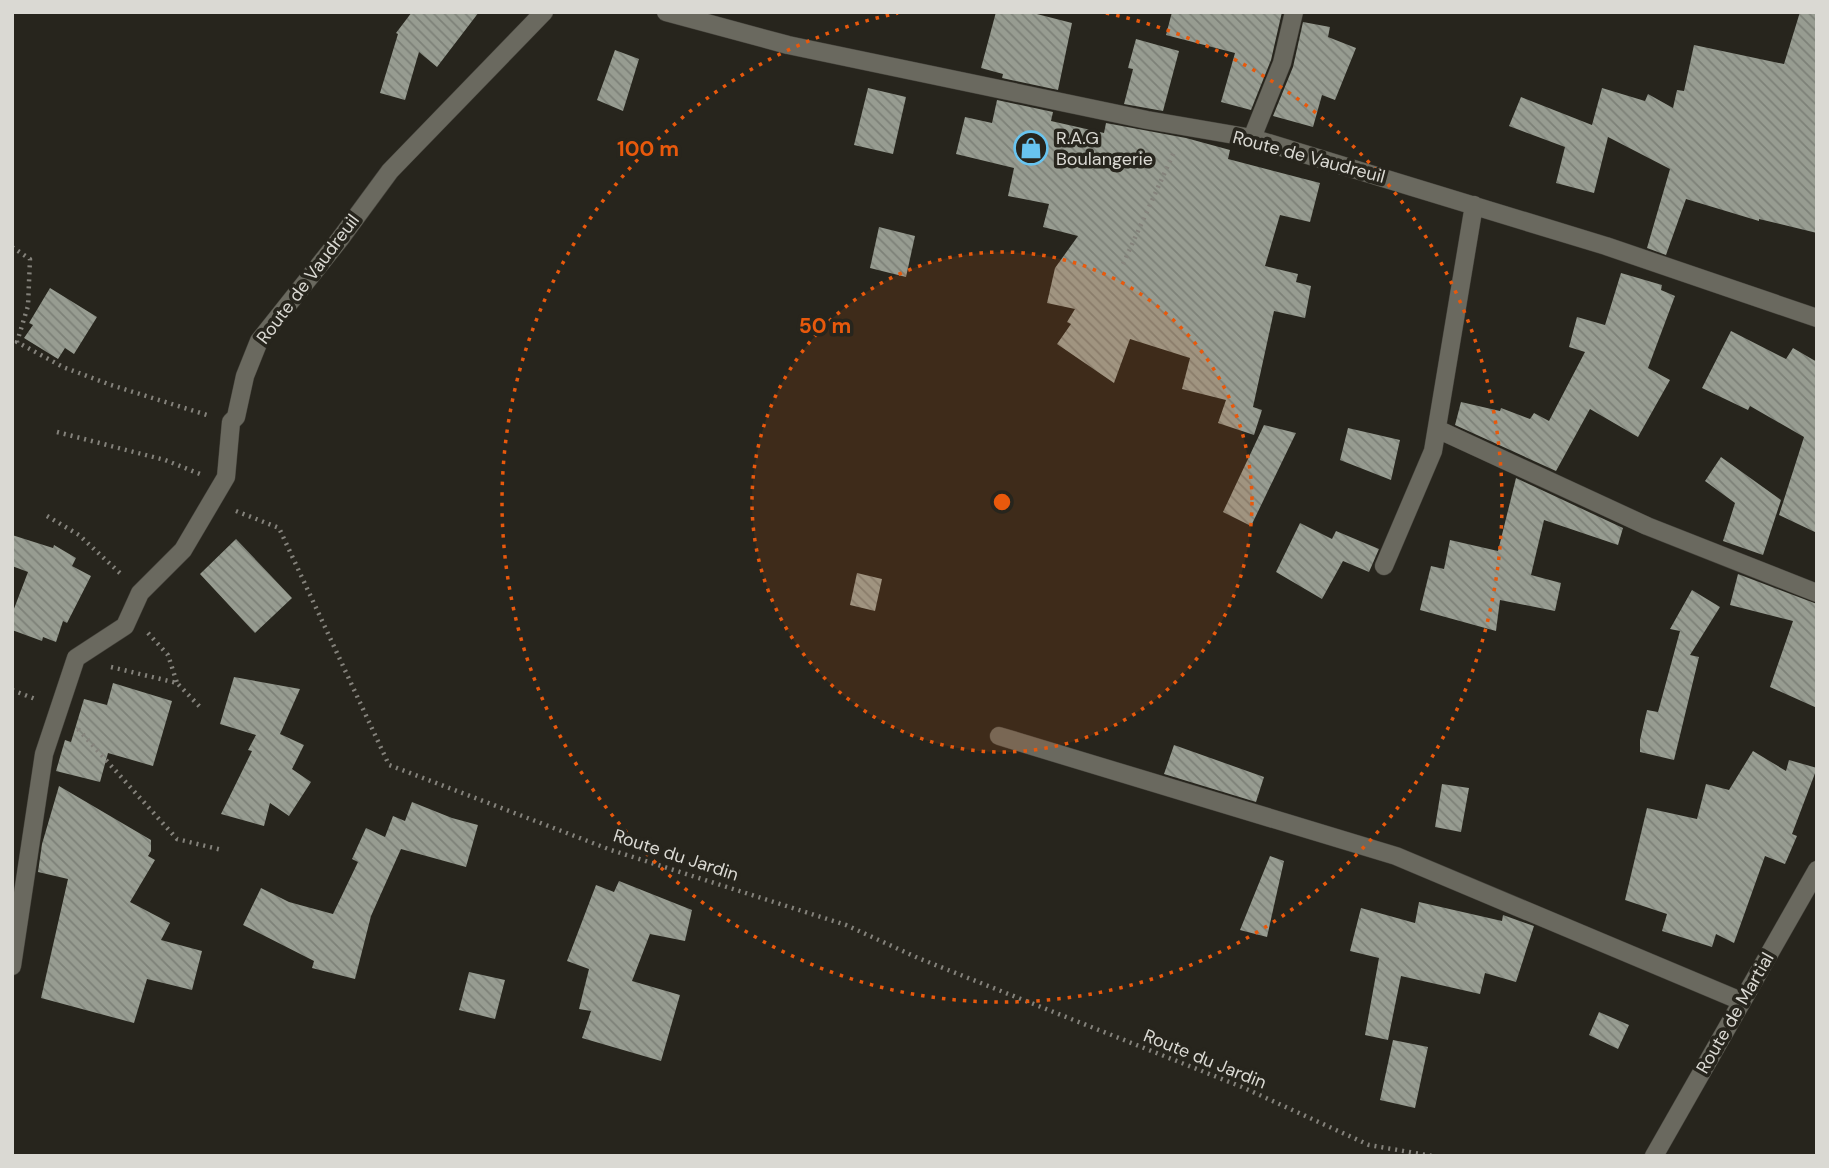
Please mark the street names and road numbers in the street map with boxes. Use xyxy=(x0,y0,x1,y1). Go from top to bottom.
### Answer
street label: Route de Vaudreuil xyxy=(1230,125,1388,189)
street label: Route de Vaudreuil xyxy=(251,209,365,349)
street label: Route du Jardin xyxy=(610,823,742,887)
street label: Route de Martial xyxy=(1691,948,1779,1078)
street label: Route du Jardin xyxy=(1140,1023,1270,1095)

